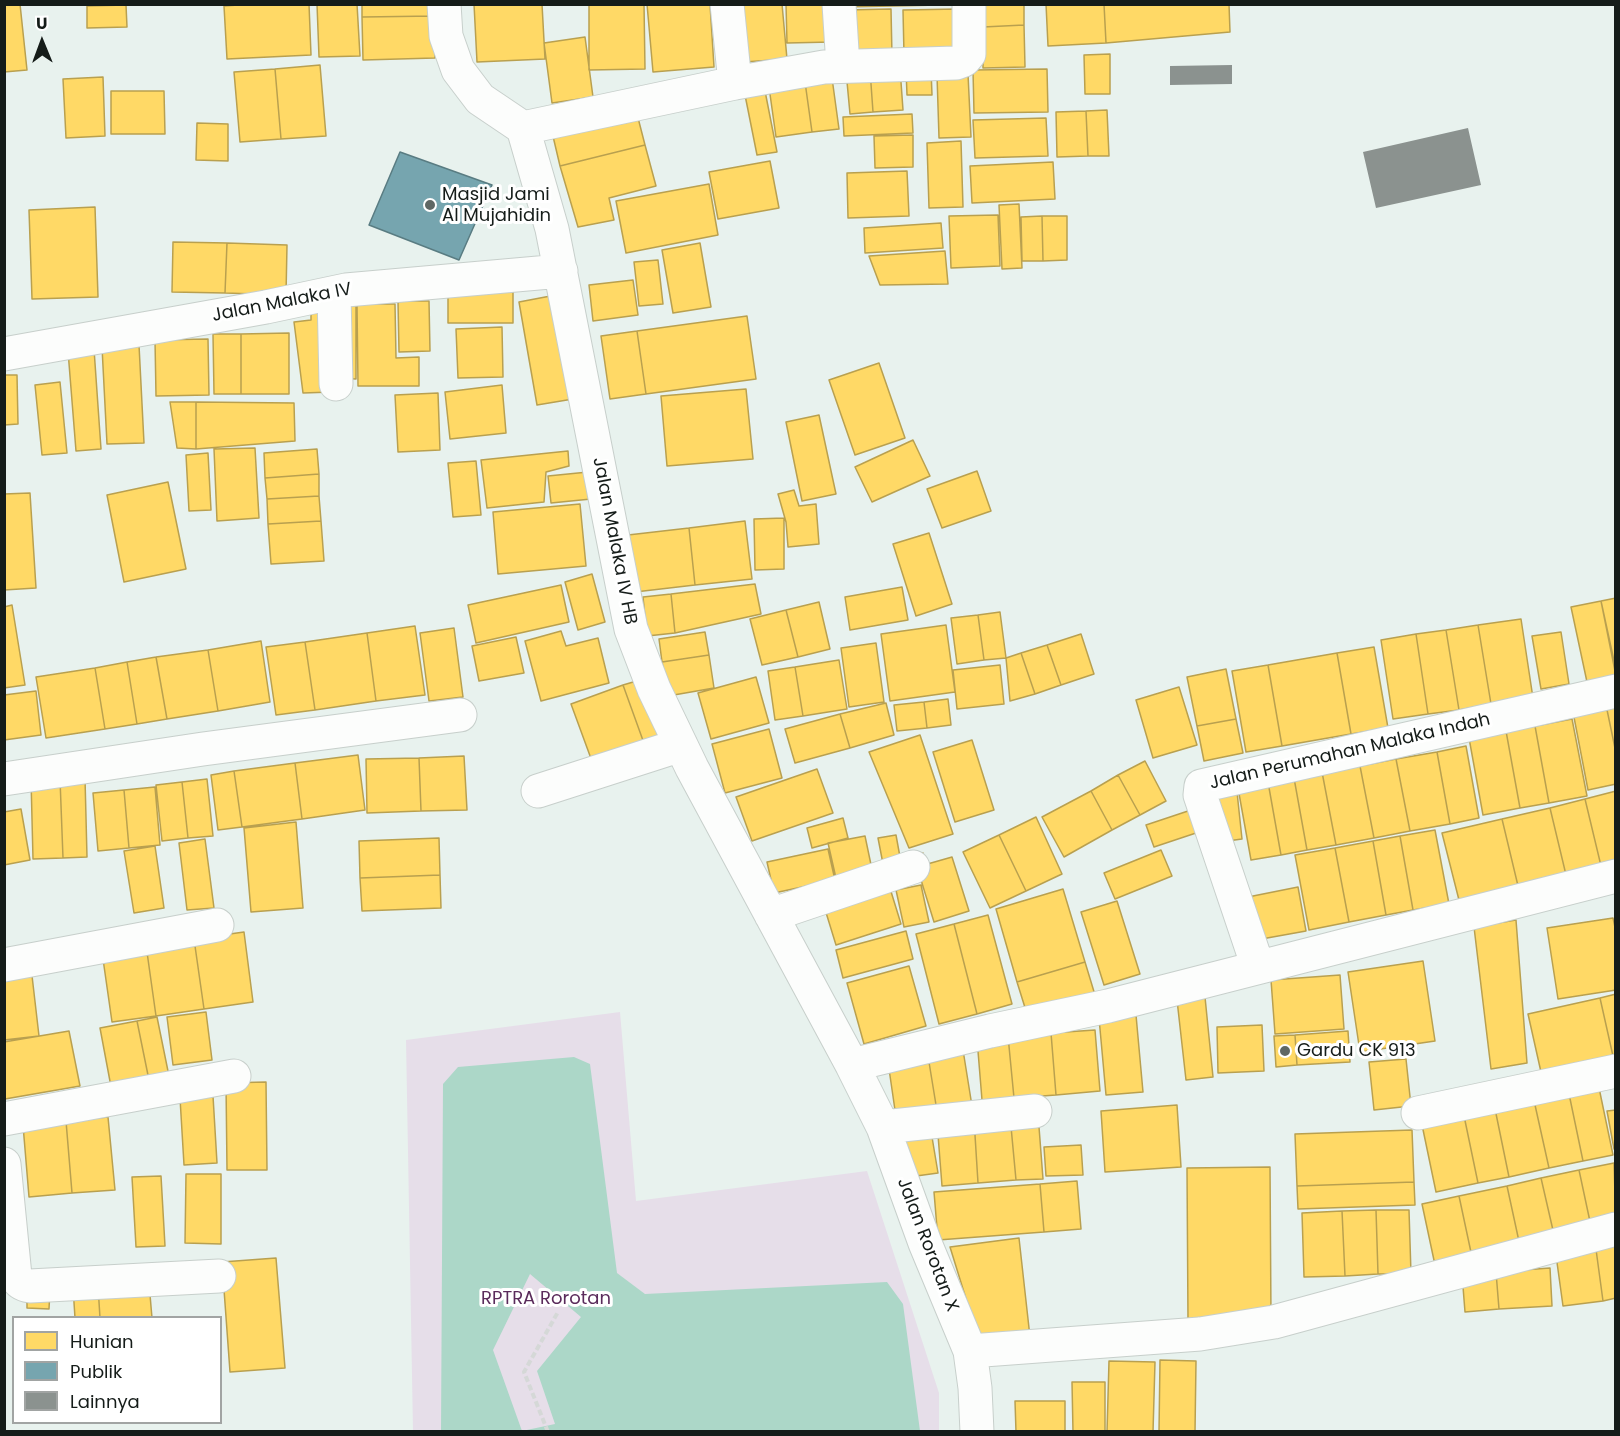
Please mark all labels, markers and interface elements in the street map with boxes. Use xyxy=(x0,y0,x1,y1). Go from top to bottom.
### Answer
north arrow xyxy=(12,12,72,72)
text: U xyxy=(36,12,48,35)
place label: Masjid Jami Al Mujahidin xyxy=(442,184,551,226)
marker: Masjid Jami Al Mujahidin xyxy=(423,198,437,212)
street label: Jalan Malaka IV xyxy=(210,279,354,327)
street label: Jalan Malaka IV HB xyxy=(587,455,641,627)
street label: Jalan Perumahan Malaka Indah xyxy=(1208,709,1492,795)
place label: Gardu CK 913 xyxy=(1297,1040,1416,1062)
marker: Gardu CK 913 xyxy=(1278,1044,1292,1058)
street label: Jalan Rorotan X xyxy=(892,1175,962,1315)
park label: RPTRA Rorotan xyxy=(481,1288,611,1310)
legend xyxy=(12,1316,222,1424)
text: Hunian xyxy=(70,1329,134,1354)
text: Publik xyxy=(70,1359,122,1384)
text: Lainnya xyxy=(70,1389,140,1414)

